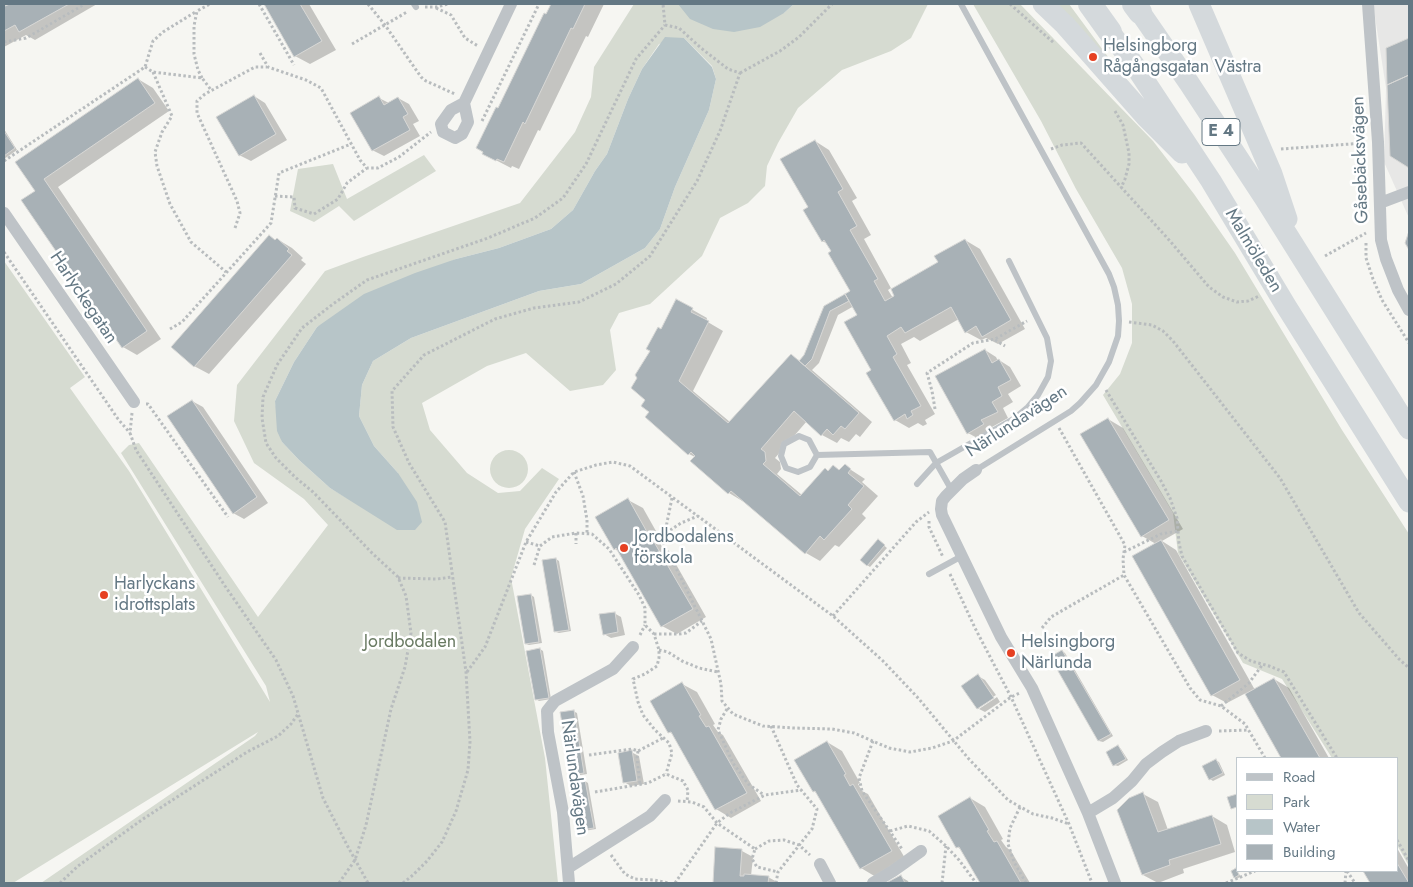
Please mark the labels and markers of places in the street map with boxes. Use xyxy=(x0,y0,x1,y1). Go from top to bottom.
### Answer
place label: Helsingborg Rågångsgatan Västra xyxy=(1103,36,1262,78)
marker: Helsingborg Rågångsgatan Västra xyxy=(1087,51,1099,63)
place label: Jordbodalens förskola xyxy=(634,527,734,570)
marker: Jordbodalens förskola xyxy=(618,542,630,554)
place label: Harlyckans idrottsplats xyxy=(114,574,195,616)
marker: Harlyckans idrottsplats xyxy=(98,589,110,601)
place label: Helsingborg Närlunda xyxy=(1021,632,1115,674)
marker: Helsingborg Närlunda xyxy=(1005,647,1017,659)

